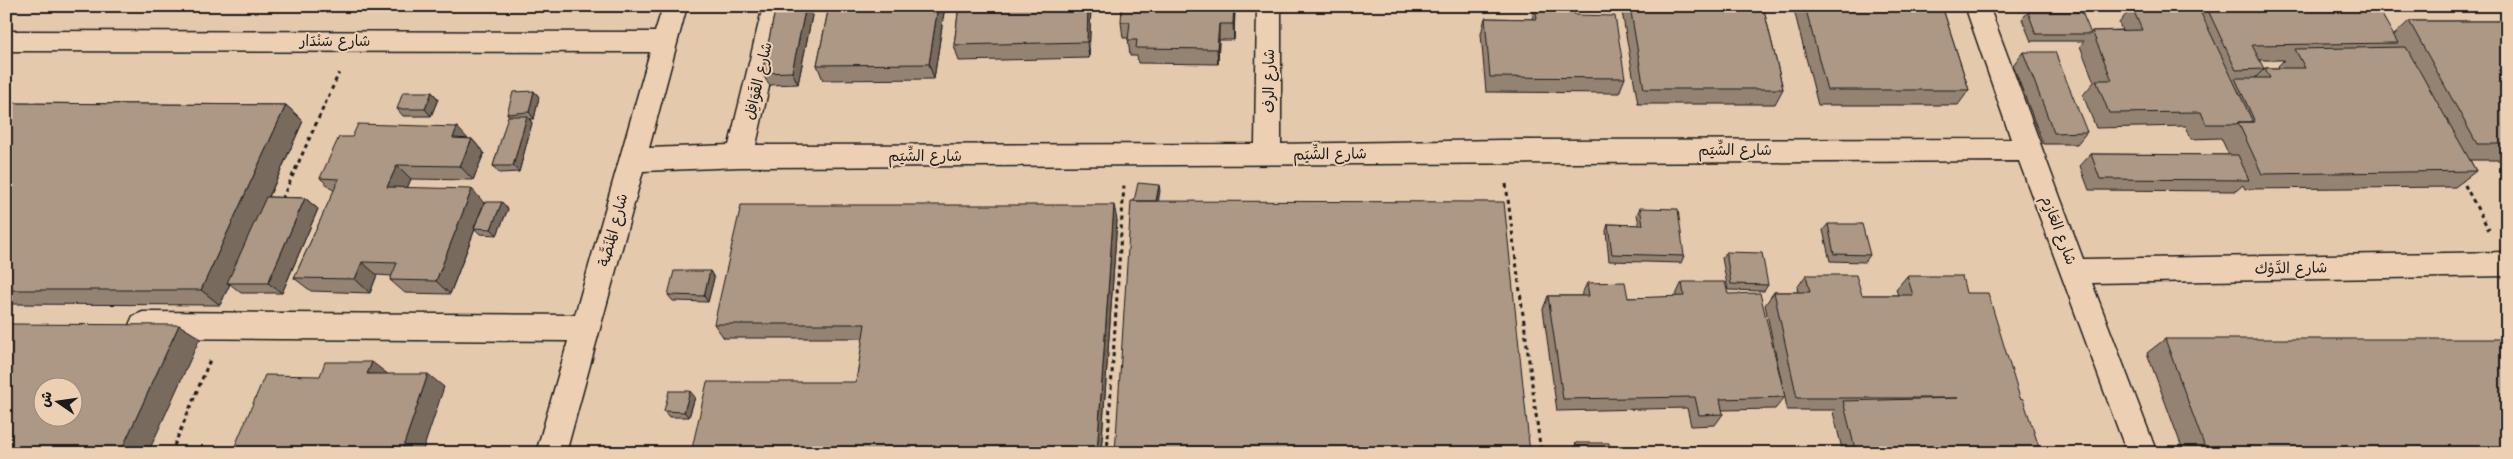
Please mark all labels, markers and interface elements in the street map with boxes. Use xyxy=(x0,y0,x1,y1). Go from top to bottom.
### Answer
street label: شارع سَنْدَار xyxy=(299,32,370,51)
street label: شارع القَوَافِل xyxy=(740,40,777,122)
street label: شارع الرف xyxy=(1260,49,1279,113)
street label: شارع الشِّيَم xyxy=(1698,139,1772,162)
street label: شارع الشِّيَم xyxy=(1293,143,1367,167)
street label: شارع الشِّيَم xyxy=(888,145,962,168)
street label: شارع المَنَصَّة xyxy=(595,191,632,269)
street label: شارع العَازِم xyxy=(2035,193,2081,268)
street label: شارع الدَّوْك xyxy=(2254,258,2328,279)
north arrow xyxy=(32,376,82,426)
text: ش xyxy=(36,390,56,409)

